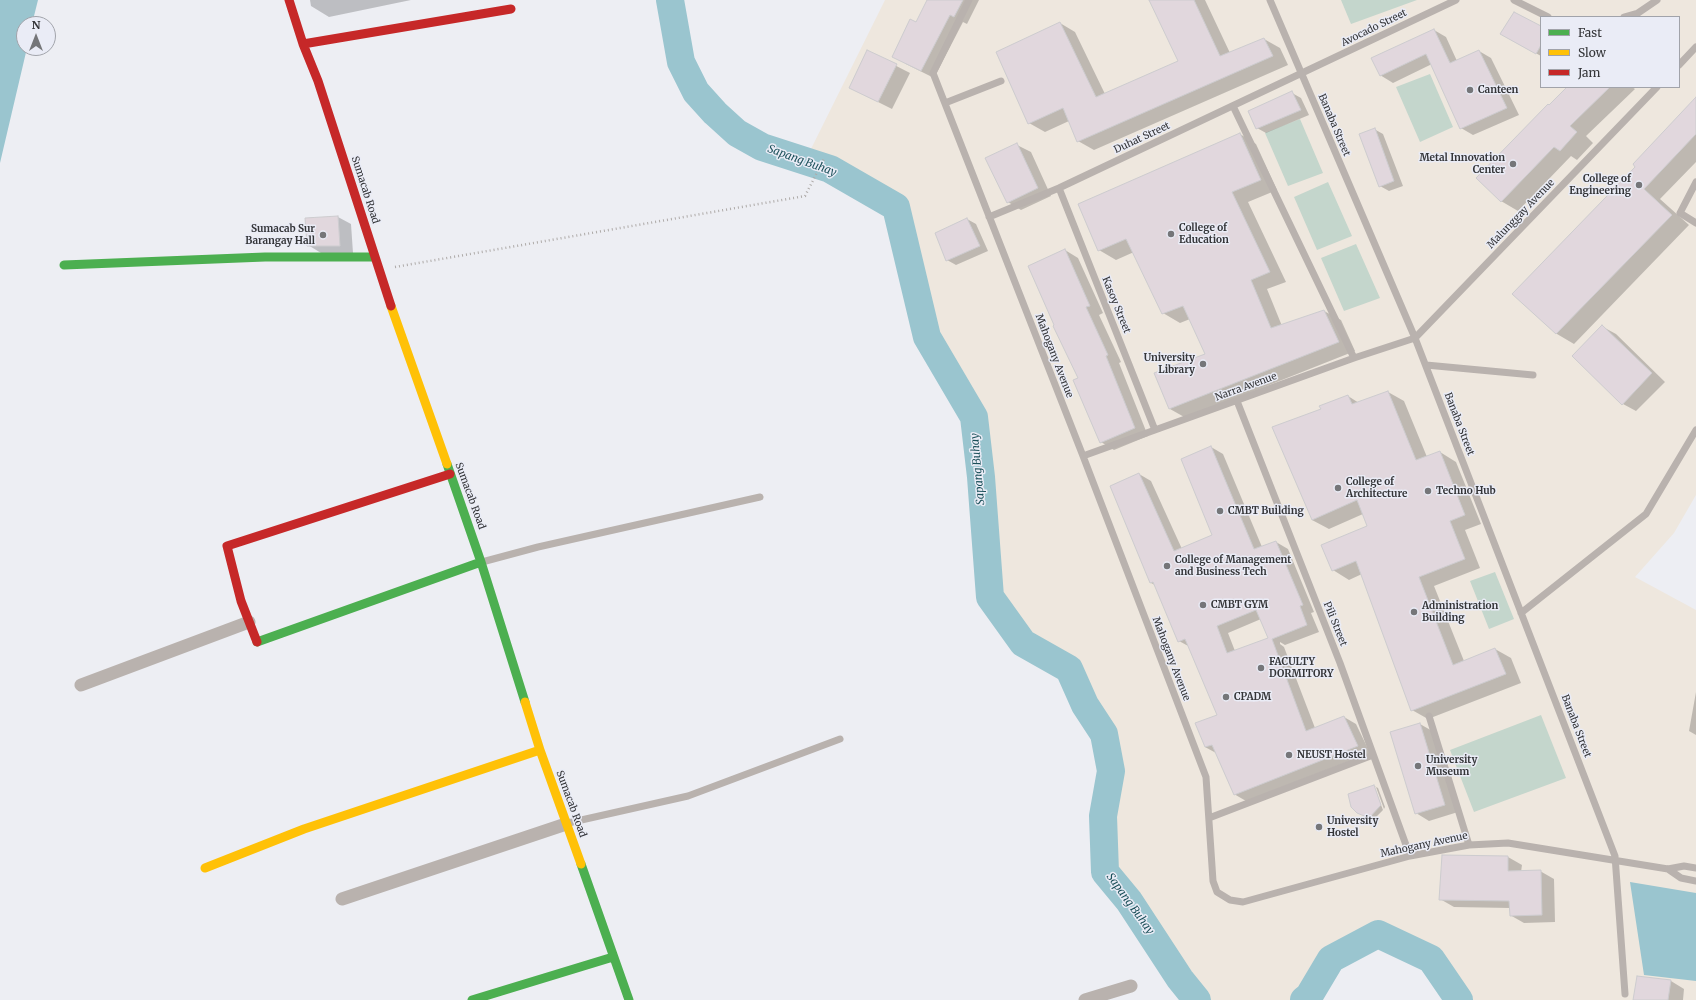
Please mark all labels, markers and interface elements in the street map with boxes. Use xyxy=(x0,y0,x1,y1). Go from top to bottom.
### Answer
street label: Avocado Street xyxy=(1339,7,1409,49)
north arrow xyxy=(16,16,56,56)
legend xyxy=(1540,16,1680,88)
text: N xyxy=(32,18,40,32)
text: Fast xyxy=(1578,25,1602,40)
text: Slow xyxy=(1578,45,1606,60)
text: Jam xyxy=(1578,65,1600,80)
place label: Canteen xyxy=(1478,84,1518,96)
marker: Canteen xyxy=(1465,85,1475,95)
street label: Banaba Street xyxy=(1315,92,1353,158)
street label: Duhat Street xyxy=(1112,120,1172,156)
water label: Sapang Buhay xyxy=(766,142,838,180)
place label: Metal Innovation Center xyxy=(1419,152,1505,176)
street label: Sumacab Road xyxy=(348,155,382,225)
marker: Metal Innovation Center xyxy=(1508,159,1518,169)
place label: College of Engineering xyxy=(1569,173,1631,196)
street label: Malunggay Avenue xyxy=(1485,177,1557,251)
marker: College of Engineering xyxy=(1634,180,1644,190)
place label: College of Education xyxy=(1179,222,1229,246)
place label: Sumacab Sur Barangay Hall xyxy=(245,223,315,246)
marker: College of Education xyxy=(1166,229,1176,239)
marker: Sumacab Sur Barangay Hall xyxy=(318,230,328,240)
street label: Kasoy Street xyxy=(1099,275,1133,335)
street label: Mahogany Avenue xyxy=(1032,312,1076,400)
place label: University Library xyxy=(1144,352,1195,376)
marker: University Library xyxy=(1198,359,1208,369)
street label: Narra Avenue xyxy=(1214,370,1278,404)
street label: Banaba Street xyxy=(1441,391,1477,457)
water label: Sapang Buhay xyxy=(968,432,988,506)
street label: Sumacab Road xyxy=(452,461,488,531)
place label: College of Architecture xyxy=(1346,476,1407,500)
marker: College of Architecture xyxy=(1333,483,1343,493)
place label: Techno Hub xyxy=(1436,485,1496,497)
marker: Techno Hub xyxy=(1423,486,1433,496)
place label: CMBT Building xyxy=(1228,505,1304,517)
marker: CMBT Building xyxy=(1215,506,1225,516)
place label: College of Management and Business Tech xyxy=(1175,554,1291,578)
marker: College of Management and Business Tech xyxy=(1162,561,1172,571)
place label: CMBT GYM xyxy=(1211,599,1268,611)
marker: CMBT GYM xyxy=(1198,600,1208,610)
street label: Pili Street xyxy=(1321,600,1349,648)
place label: Administration Building xyxy=(1422,600,1498,624)
marker: Administration Building xyxy=(1409,607,1419,617)
street label: Mahogany Avenue xyxy=(1149,615,1193,703)
place label: FACULTY DORMITORY xyxy=(1269,656,1334,680)
marker: FACULTY DORMITORY xyxy=(1256,663,1266,673)
place label: CPADM xyxy=(1234,691,1271,703)
marker: CPADM xyxy=(1221,692,1231,702)
street label: Banaba Street xyxy=(1558,693,1594,759)
place label: NEUST Hostel xyxy=(1297,749,1366,761)
marker: NEUST Hostel xyxy=(1284,750,1294,760)
place label: University Museum xyxy=(1426,754,1477,778)
marker: University Museum xyxy=(1413,761,1423,771)
street label: Sumacab Road xyxy=(553,769,589,839)
place label: University Hostel xyxy=(1327,815,1378,838)
marker: University Hostel xyxy=(1314,822,1324,832)
street label: Mahogany Avenue xyxy=(1379,830,1469,860)
water label: Sapang Buhay xyxy=(1103,871,1157,937)

